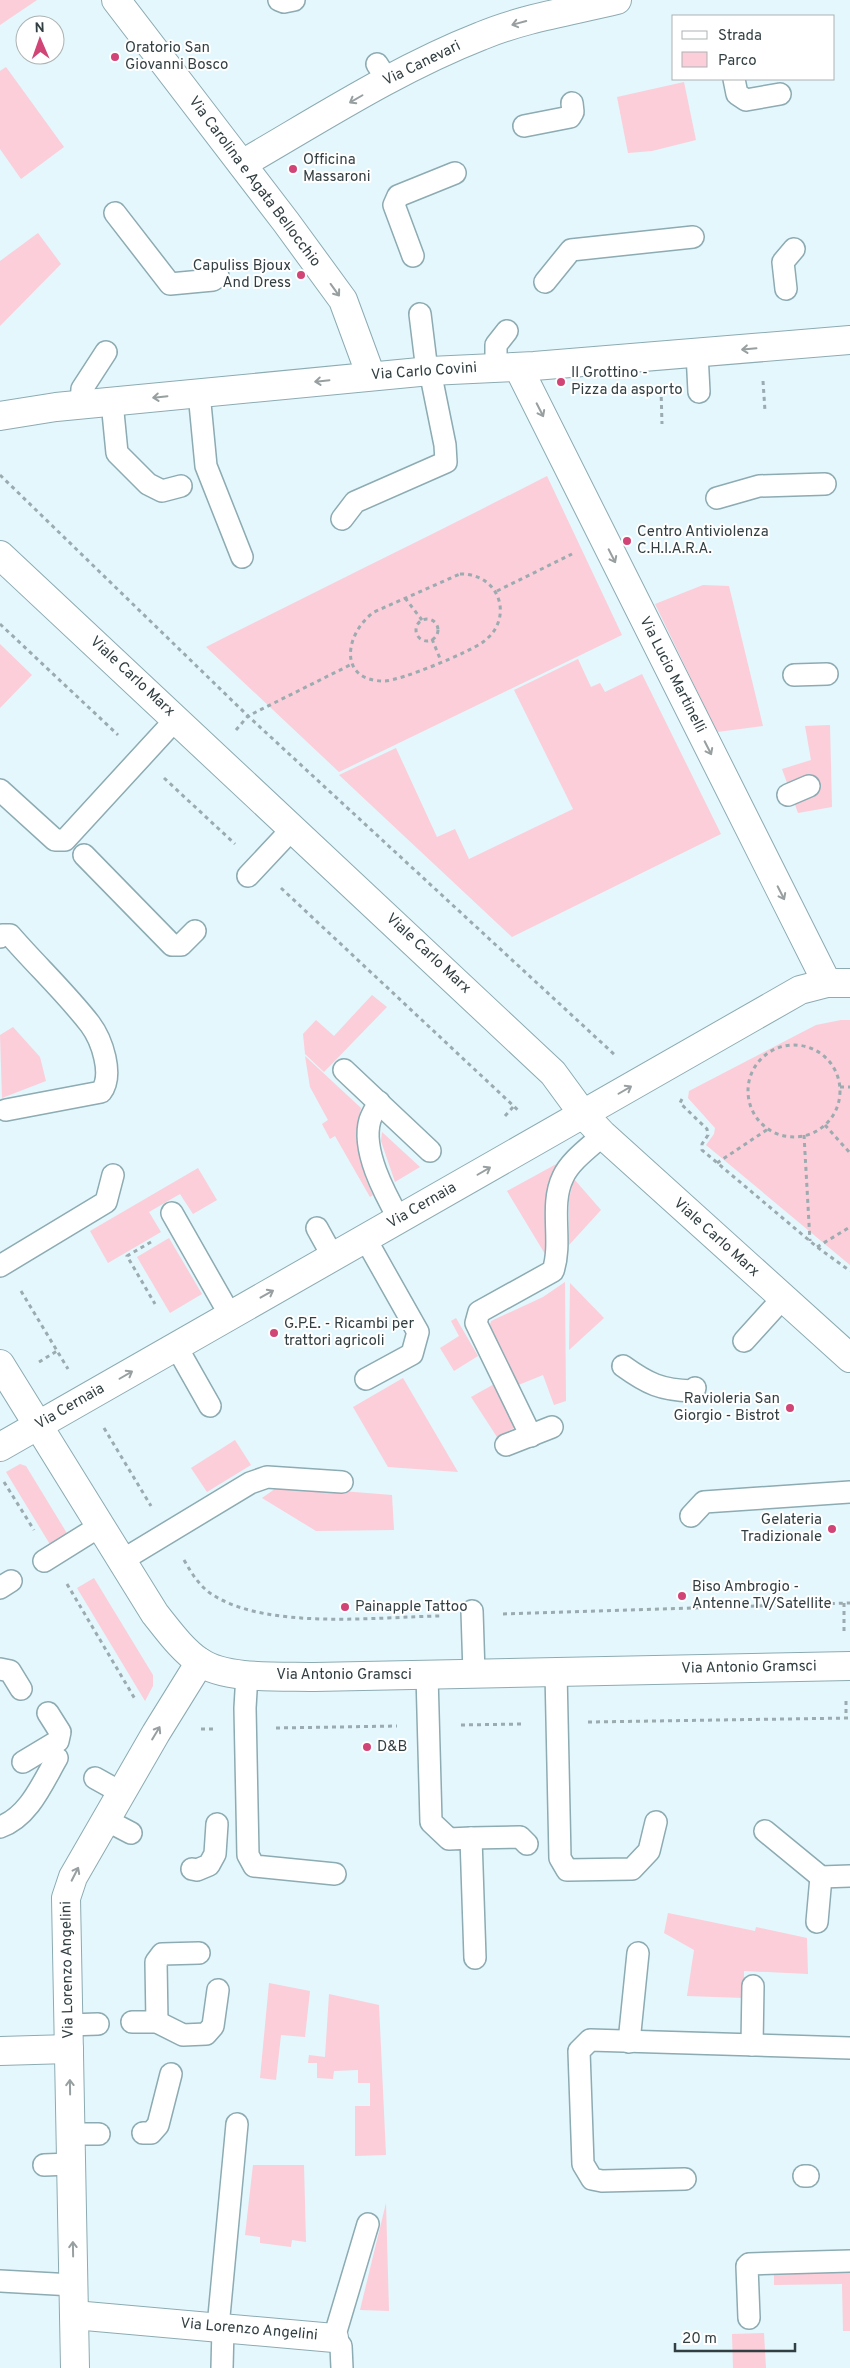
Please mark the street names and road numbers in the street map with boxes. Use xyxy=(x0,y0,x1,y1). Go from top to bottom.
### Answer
street label: Via Canevari xyxy=(380,37,464,91)
street label: Via Carolina e Agata Bellocchio xyxy=(184,93,324,271)
street label: Via Carlo Covini xyxy=(370,359,478,385)
street label: Via Lucio Martinelli xyxy=(634,614,710,736)
street label: Viale Carlo Marx xyxy=(85,633,179,721)
street label: Viale Carlo Marx xyxy=(381,910,475,998)
street label: Via Cernaia xyxy=(384,1179,460,1233)
street label: Viale Carlo Marx xyxy=(669,1194,763,1282)
street label: Via Cernaia xyxy=(32,1380,108,1434)
street label: Via Antonio Gramsci xyxy=(681,1657,817,1679)
street label: Via Antonio Gramsci xyxy=(276,1666,412,1685)
street label: Via Lorenzo Angelini xyxy=(57,1901,79,2039)
street label: Via Lorenzo Angelini xyxy=(180,2315,318,2345)

